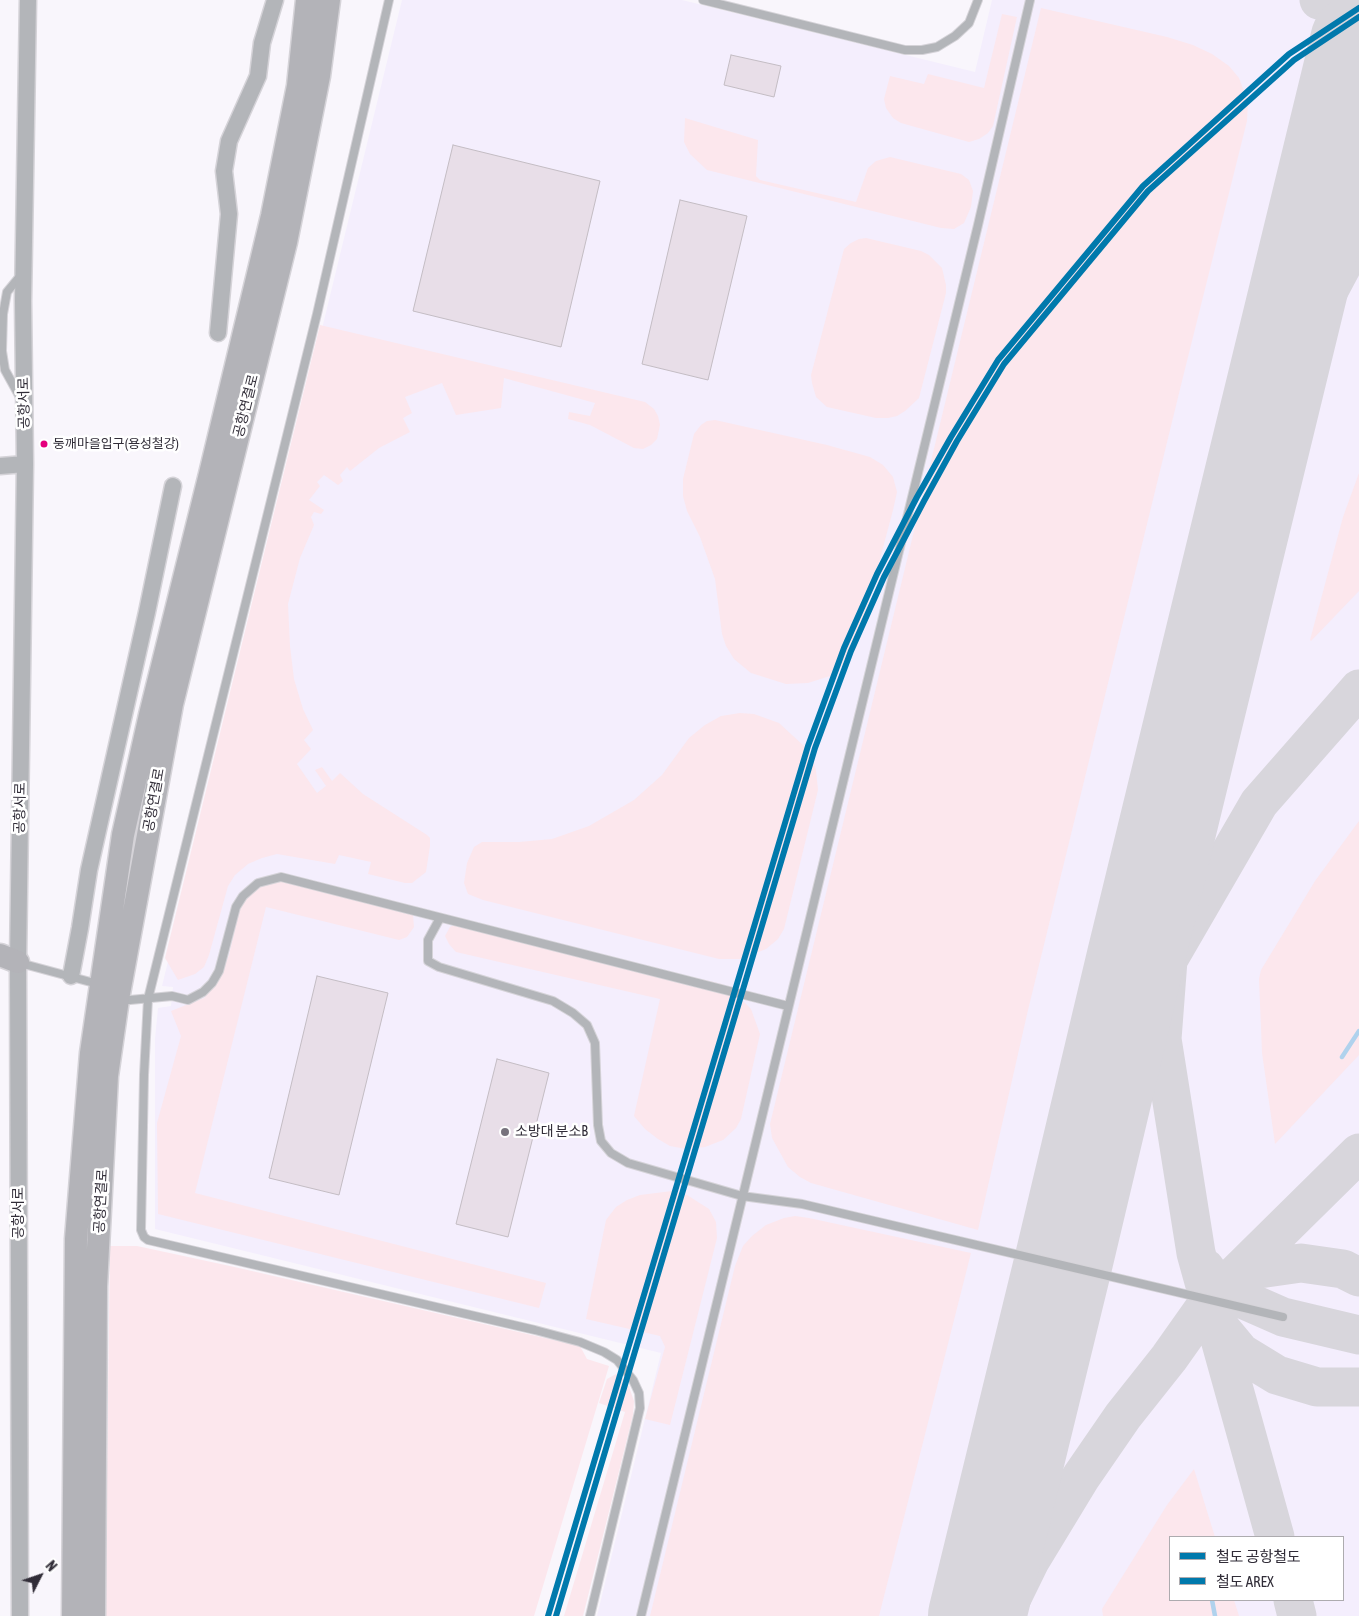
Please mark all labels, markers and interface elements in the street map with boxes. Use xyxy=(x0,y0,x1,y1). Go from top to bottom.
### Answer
street label: 공항연결로 xyxy=(230,373,262,439)
street label: 공항서로 xyxy=(15,377,33,429)
place label: 둥깨마을입구(용성철강) xyxy=(53,436,179,452)
marker: 둥깨마을입구(용성철강) xyxy=(39,439,49,449)
street label: 공항연결로 xyxy=(140,767,168,833)
street label: 공항서로 xyxy=(11,782,29,834)
place label: 소방대 분소B xyxy=(515,1124,588,1140)
marker: 소방대 분소B xyxy=(499,1126,511,1138)
street label: 공항연결로 xyxy=(91,1168,111,1234)
street label: 공항서로 xyxy=(11,1187,27,1239)
legend xyxy=(1169,1536,1344,1601)
text: 철도 공항철도 xyxy=(1216,1548,1301,1565)
north arrow xyxy=(15,1551,65,1601)
text: N xyxy=(43,1558,60,1575)
text: 철도 AREX xyxy=(1216,1573,1274,1590)

